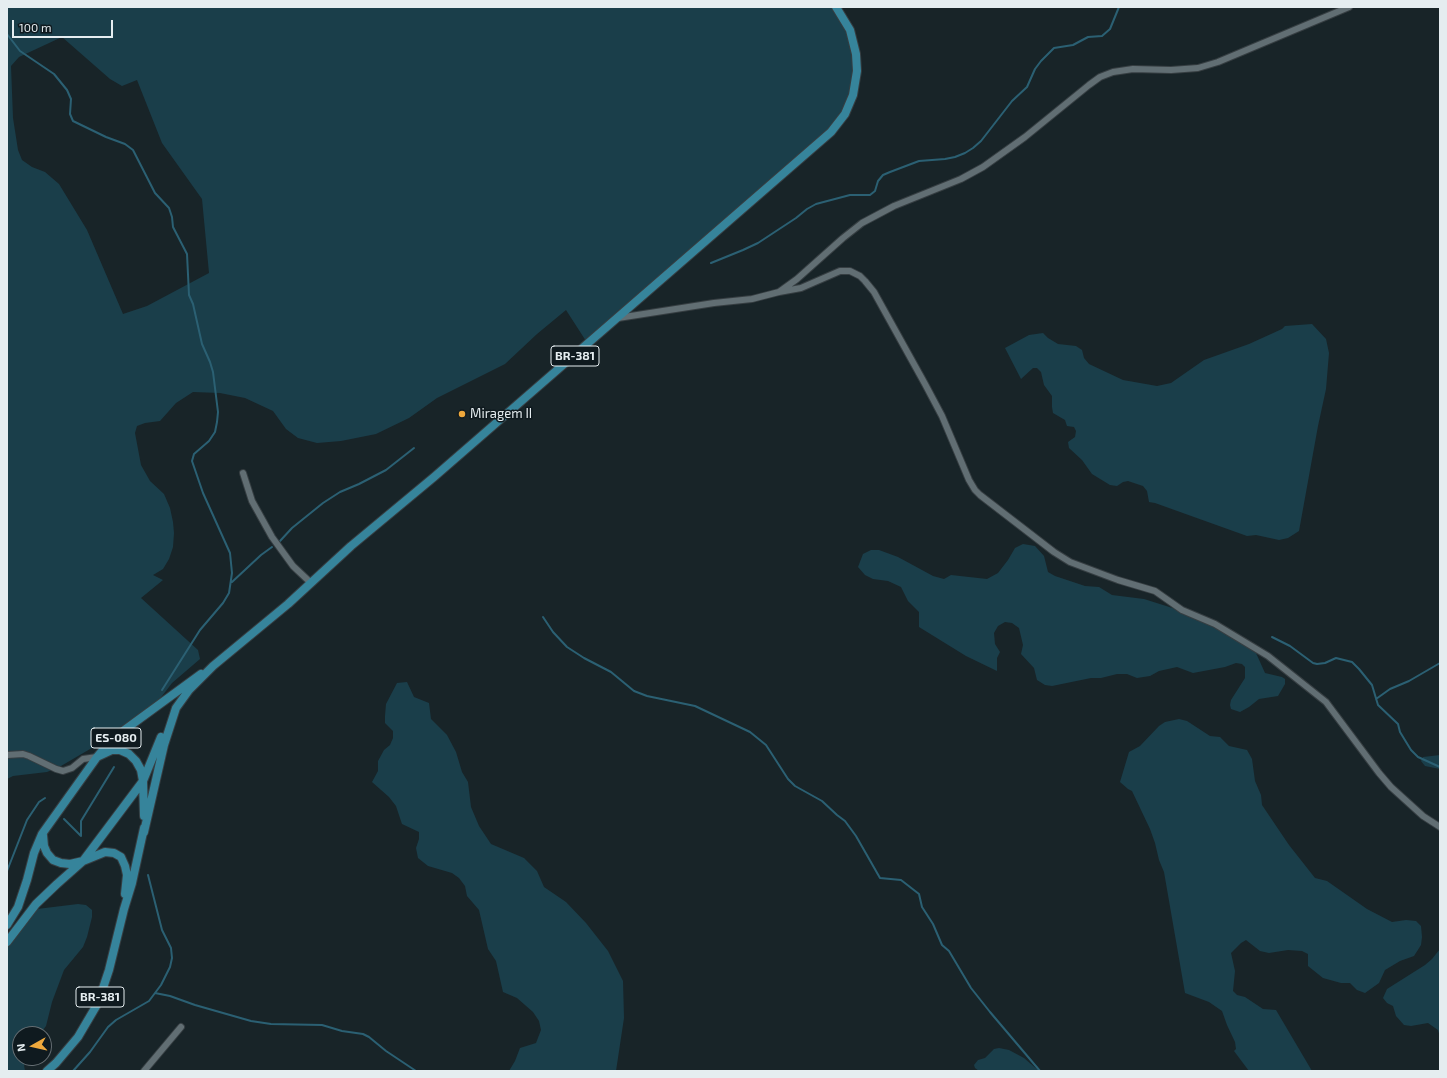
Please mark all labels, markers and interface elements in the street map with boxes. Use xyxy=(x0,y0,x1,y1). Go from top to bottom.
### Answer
scale bar xyxy=(14,12,115,38)
text: 100 m xyxy=(19,20,51,34)
road number: BR-381 xyxy=(551,346,599,366)
place label: Miragem II xyxy=(470,406,532,422)
marker: Miragem II xyxy=(457,409,467,419)
road number: ES-080 xyxy=(91,728,141,748)
road number: BR-381 xyxy=(76,987,124,1007)
north arrow xyxy=(12,1026,52,1066)
text: N xyxy=(14,1043,28,1052)

